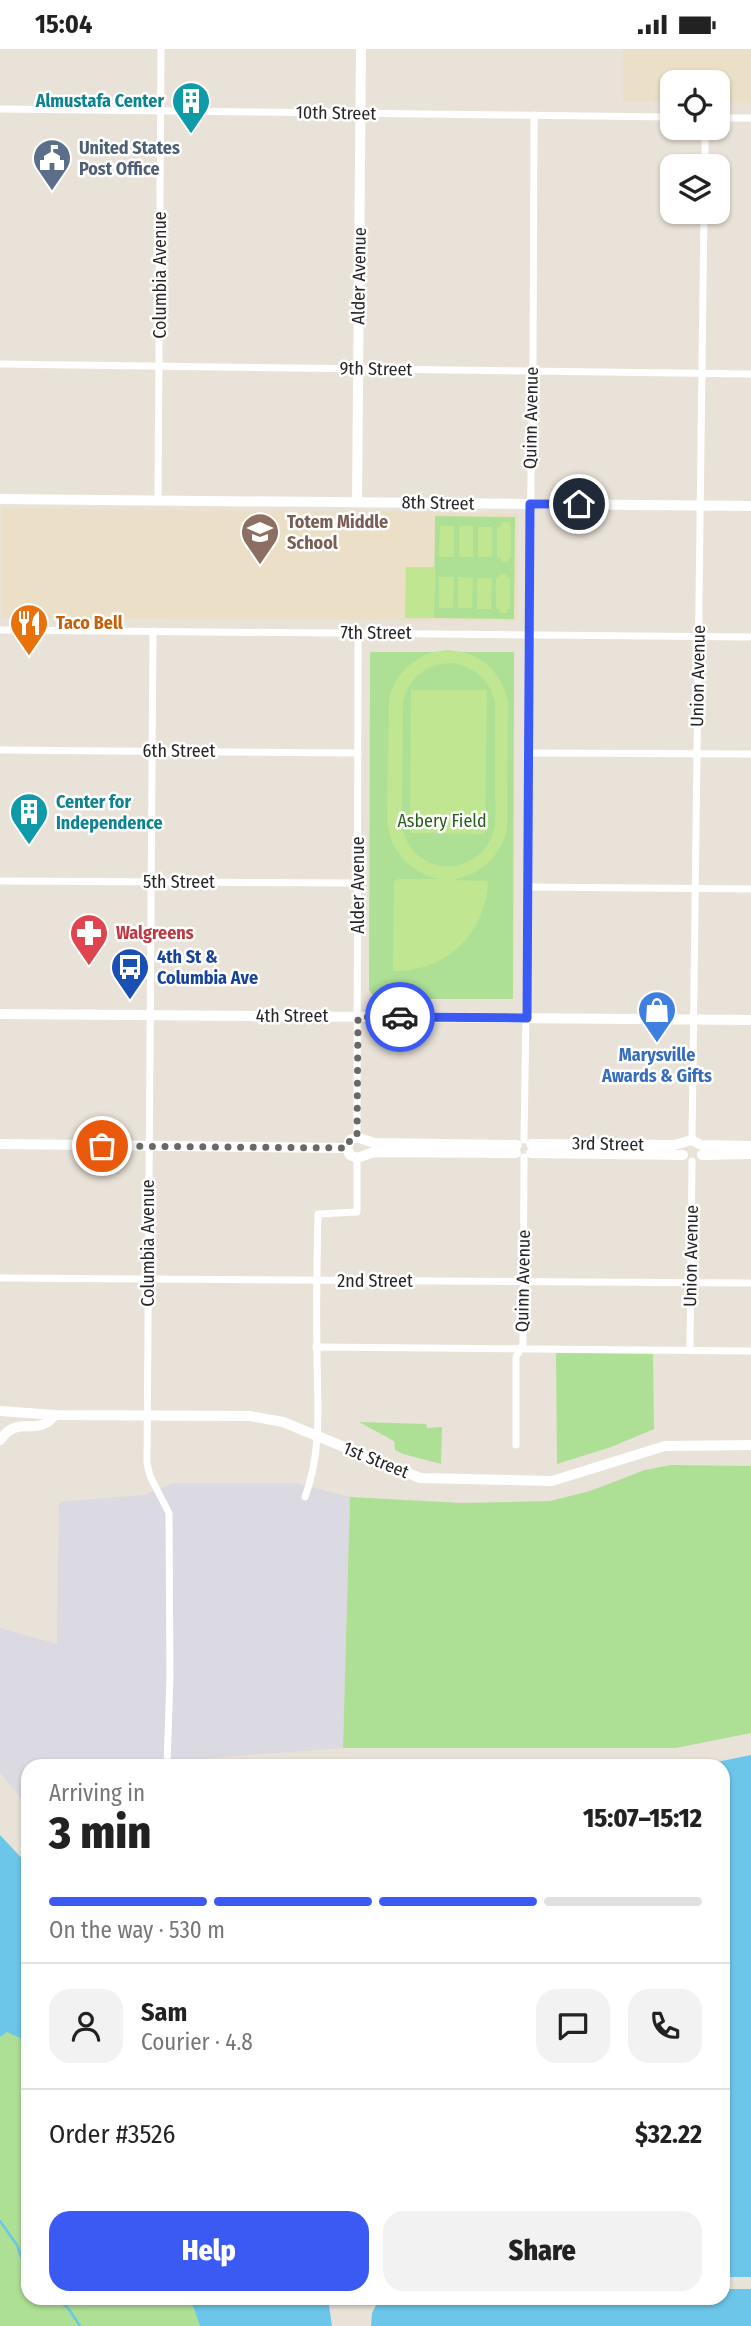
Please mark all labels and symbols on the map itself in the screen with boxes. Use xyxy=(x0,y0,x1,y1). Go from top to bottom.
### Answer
building icon: Almustafa Center xyxy=(170,80,212,135)
place label: Almustafa Center xyxy=(35,90,164,112)
street label: 10th Street xyxy=(296,101,376,125)
public building icon: United States Post Office xyxy=(31,137,73,192)
place label: United States Post Office xyxy=(79,137,180,180)
street label: Columbia Avenue xyxy=(149,211,171,339)
street label: Alder Avenue xyxy=(347,227,371,325)
street label: 9th Street xyxy=(340,357,413,381)
street label: Quinn Avenue xyxy=(519,366,543,469)
pin xyxy=(549,474,609,534)
street label: 8th Street xyxy=(401,491,475,515)
school or university icon: Totem Middle School xyxy=(239,511,281,566)
place label: Totem Middle School xyxy=(287,511,388,554)
restaurant icon: Taco Bell xyxy=(8,602,50,657)
place label: Taco Bell xyxy=(56,612,123,634)
street label: 7th Street xyxy=(340,622,412,644)
street label: Union Avenue xyxy=(686,625,710,727)
street label: 6th Street xyxy=(143,740,216,762)
building icon: Center for Independence xyxy=(8,791,50,846)
place label: Center for Independence xyxy=(56,791,163,834)
park label: Asbery Field xyxy=(397,810,487,832)
street label: Alder Avenue xyxy=(347,836,369,934)
street label: 5th Street xyxy=(143,871,215,893)
pharmacy icon: Walgreens xyxy=(68,912,110,967)
place label: Walgreens xyxy=(116,922,194,944)
bus stop icon: 4th St & Columbia Ave xyxy=(109,946,151,1001)
place label: 4th St & Columbia Ave xyxy=(157,946,258,989)
courier xyxy=(365,982,435,1052)
shop icon: Marysville Awards & Gifts xyxy=(636,989,678,1044)
street label: 4th Street xyxy=(256,1005,328,1027)
place label: Marysville Awards & Gifts xyxy=(601,1044,712,1087)
pin xyxy=(72,1116,132,1176)
street label: 3rd Street xyxy=(572,1132,644,1156)
street label: Columbia Avenue xyxy=(137,1179,159,1307)
street label: Union Avenue xyxy=(679,1205,703,1307)
street label: Quinn Avenue xyxy=(511,1229,535,1332)
street label: 2nd Street xyxy=(337,1270,413,1292)
street label: 1st Street xyxy=(340,1437,412,1483)

